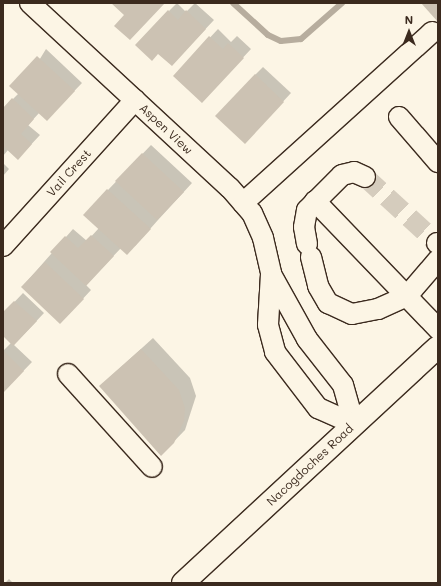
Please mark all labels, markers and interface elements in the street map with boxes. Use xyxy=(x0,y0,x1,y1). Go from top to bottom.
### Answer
north arrow xyxy=(389,12,429,52)
text: N xyxy=(405,12,413,27)
street label: Aspen View xyxy=(136,101,196,157)
street label: Vail Crest xyxy=(44,146,94,200)
street label: Nacogdoches Road xyxy=(264,421,356,509)

